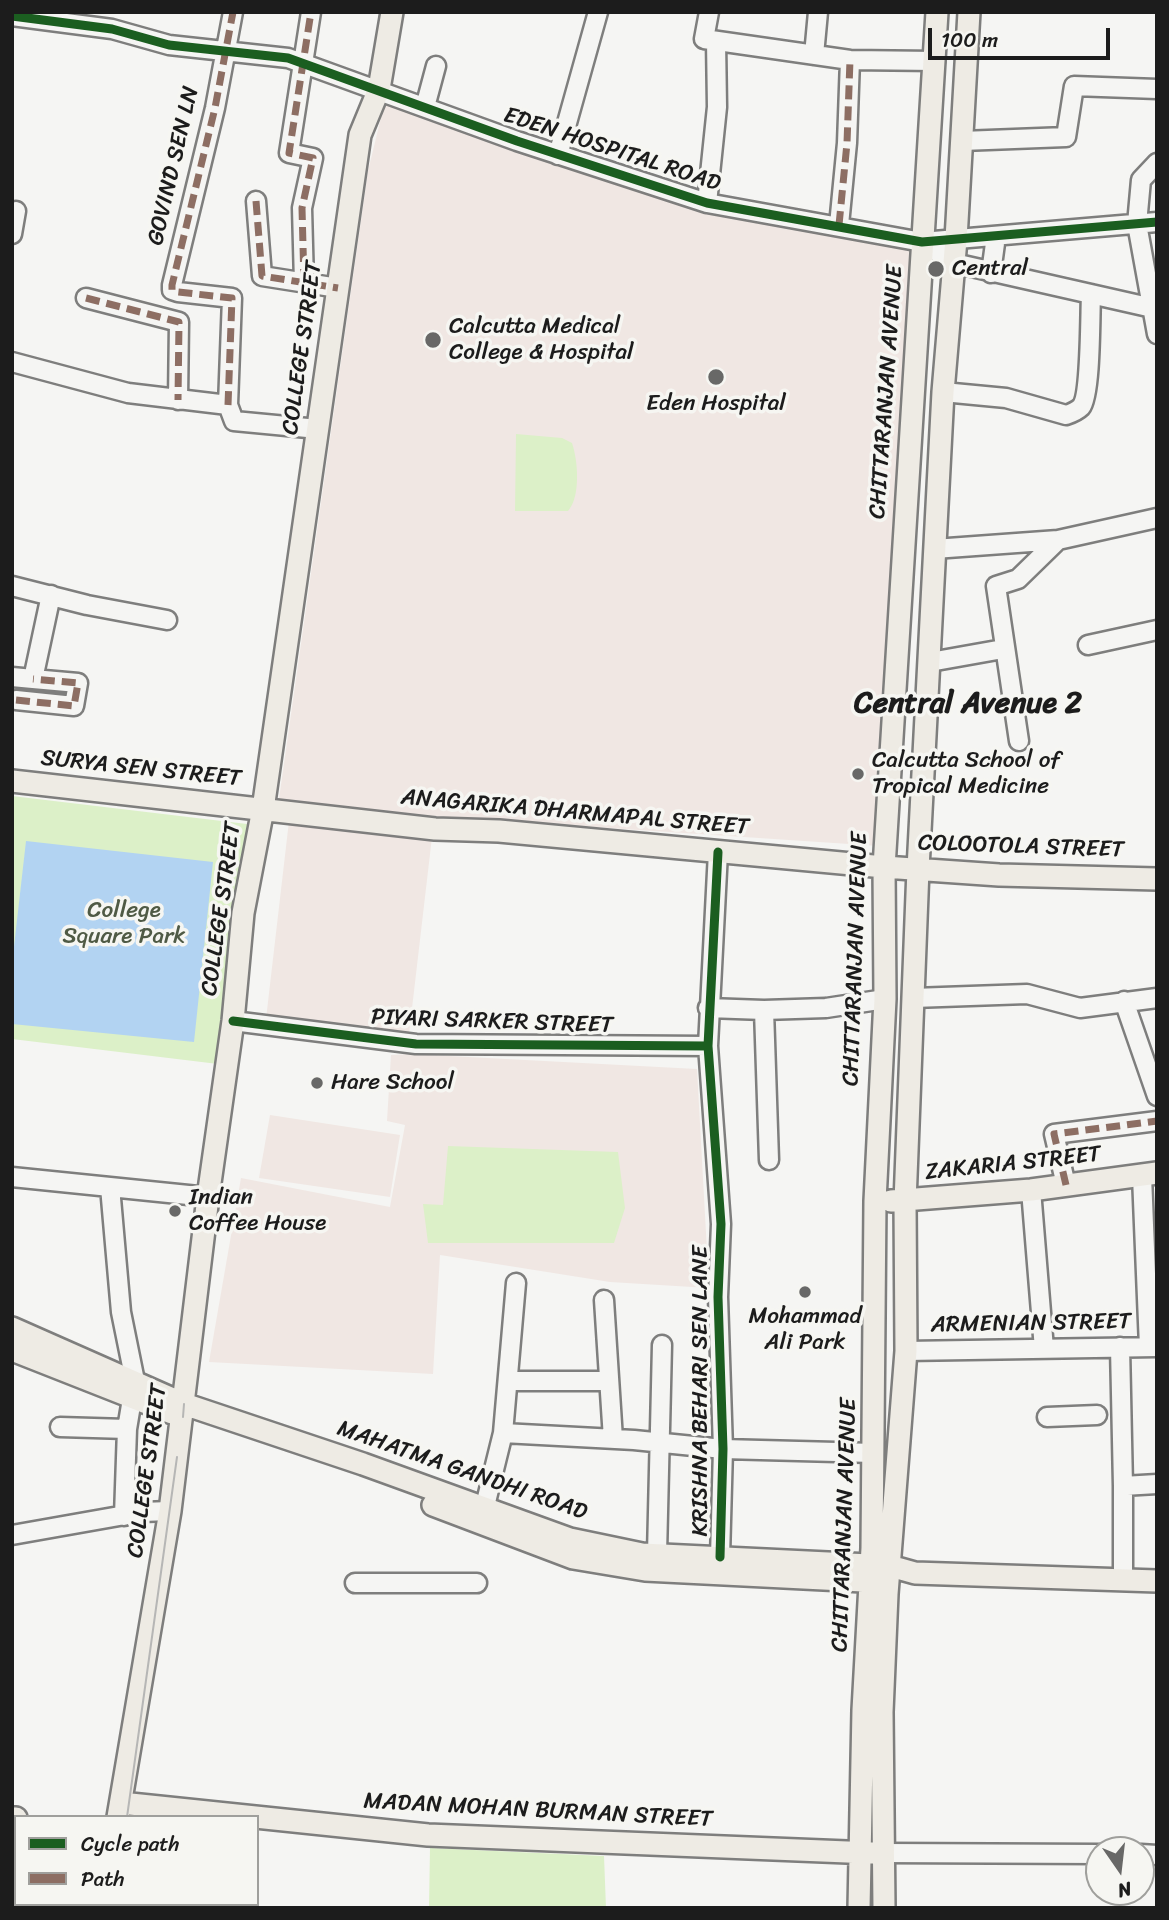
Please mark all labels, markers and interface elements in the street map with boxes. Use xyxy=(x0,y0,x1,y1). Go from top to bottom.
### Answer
scale bar xyxy=(931,14,1113,58)
text: 100 m xyxy=(941,21,998,59)
street label: GOVIND SEN LN xyxy=(142,84,206,248)
street label: EDEN HOSPITAL ROAD xyxy=(500,102,724,198)
place label: Central xyxy=(952,255,1028,283)
street label: COLLEGE STREET xyxy=(277,259,329,437)
marker: Central xyxy=(926,259,946,279)
street label: CHITTARANJAN AVENUE xyxy=(864,264,910,520)
place label: Calcutta Medical College & Hospital xyxy=(449,313,634,367)
marker: Calcutta Medical College & Hospital xyxy=(423,330,443,350)
marker: Eden Hospital xyxy=(706,367,726,387)
place label: Eden Hospital xyxy=(646,390,786,418)
district label: Central Avenue 2 xyxy=(854,686,1082,722)
street label: SURYA SEN STREET xyxy=(39,745,243,793)
place label: Calcutta School of Tropical Medicine xyxy=(872,747,1061,801)
marker: Calcutta School of Tropical Medicine xyxy=(850,766,866,782)
street label: ANAGARIKA DHARMAPAL STREET xyxy=(400,784,750,842)
street label: COLLEGE STREET xyxy=(196,820,248,998)
street label: COLOOTOLA STREET xyxy=(917,830,1125,864)
street label: CHITTARANJAN AVENUE xyxy=(838,831,874,1087)
park label: College Square Park xyxy=(62,897,186,951)
street label: PIYARI SARKER STREET xyxy=(370,1004,614,1040)
place label: Hare School xyxy=(331,1069,454,1097)
marker: Hare School xyxy=(309,1075,325,1091)
street label: ZAKARIA STREET xyxy=(924,1141,1102,1187)
place label: Indian Coffee House xyxy=(189,1184,326,1238)
marker: Indian Coffee House xyxy=(167,1203,183,1219)
street label: KRISHNA BEHARI SEN LANE xyxy=(687,1246,715,1536)
marker: Mohammad Ali Park xyxy=(797,1284,813,1300)
place label: Mohammad Ali Park xyxy=(748,1303,862,1357)
street label: ARMENIAN STREET xyxy=(931,1308,1131,1340)
street label: COLLEGE STREET xyxy=(122,1382,174,1560)
street label: CHITTARANJAN AVENUE xyxy=(827,1397,863,1653)
street label: MAHATMA GANDHI ROAD xyxy=(333,1415,591,1527)
street label: MADAN MOHAN BURMAN STREET xyxy=(363,1788,713,1834)
legend xyxy=(14,1815,259,1906)
text: Cycle path xyxy=(81,1825,180,1863)
north arrow xyxy=(1085,1836,1155,1906)
text: Path xyxy=(81,1860,124,1898)
text: N xyxy=(1114,1872,1135,1908)

